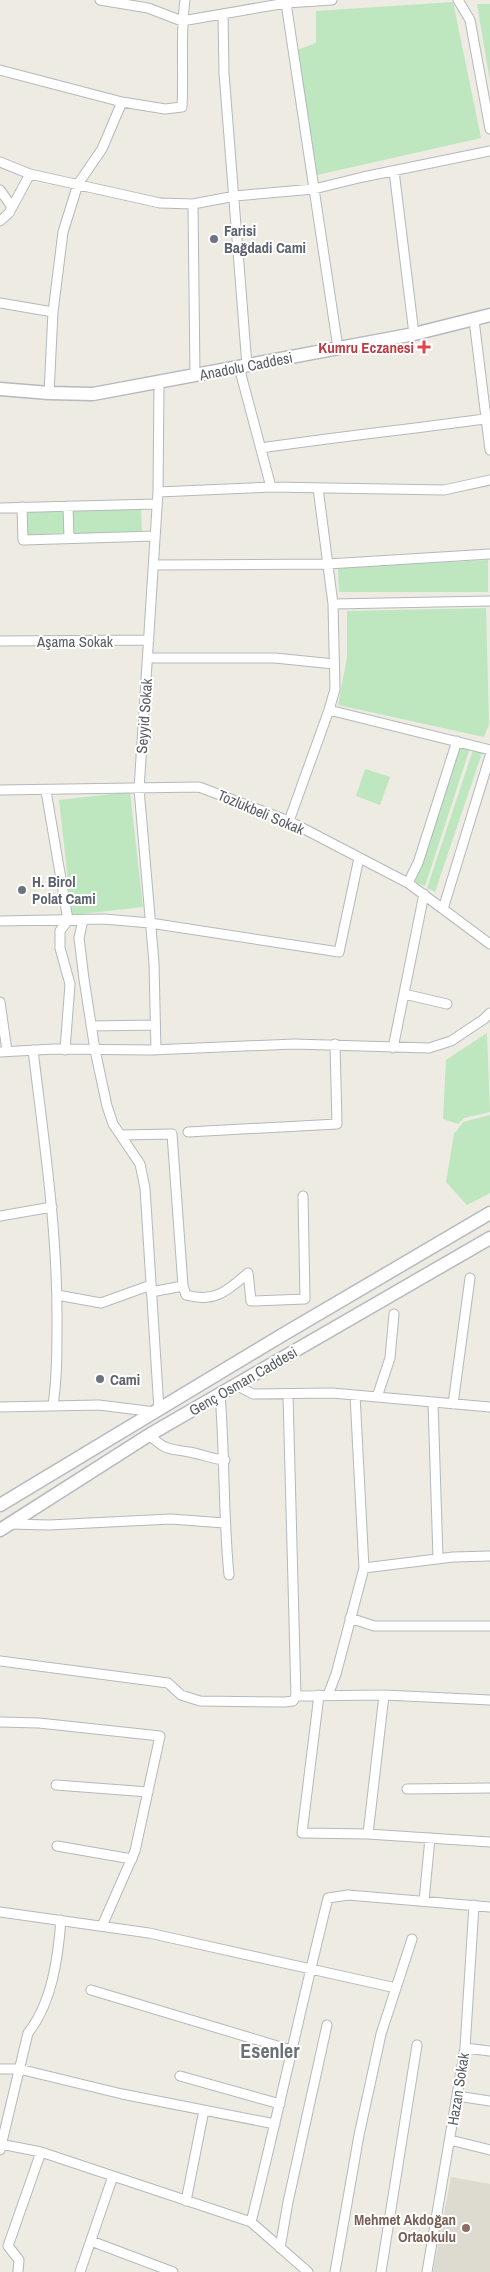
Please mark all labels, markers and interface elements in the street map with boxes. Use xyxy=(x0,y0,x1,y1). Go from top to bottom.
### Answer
place label: Farisi Bağdadi Cami xyxy=(224,220,306,258)
marker: Farisi Bağdadi Cami xyxy=(208,233,220,245)
place label: Kumru Eczanesi xyxy=(318,337,414,358)
marker: Kumru Eczanesi xyxy=(418,341,430,353)
street label: Anadolu Caddesi xyxy=(197,347,294,386)
street label: Aşama Sokak xyxy=(36,631,114,652)
street label: Seyyid Sokak xyxy=(131,677,157,754)
street label: Tozlukbeli Sokak xyxy=(214,784,308,840)
place label: H. Birol Polat Cami xyxy=(32,871,96,909)
marker: H. Birol Polat Cami xyxy=(16,884,28,896)
street label: Genç Osman Caddesi xyxy=(185,1341,301,1421)
place label: Cami xyxy=(110,1369,140,1390)
marker: Cami xyxy=(94,1373,106,1385)
district label: Esenler xyxy=(240,2037,300,2064)
street label: Hazan Sokak xyxy=(442,2050,474,2127)
place label: Mehmet Akdoğan Ortaokulu xyxy=(354,2209,456,2247)
marker: Mehmet Akdoğan Ortaokulu xyxy=(460,2222,472,2234)

